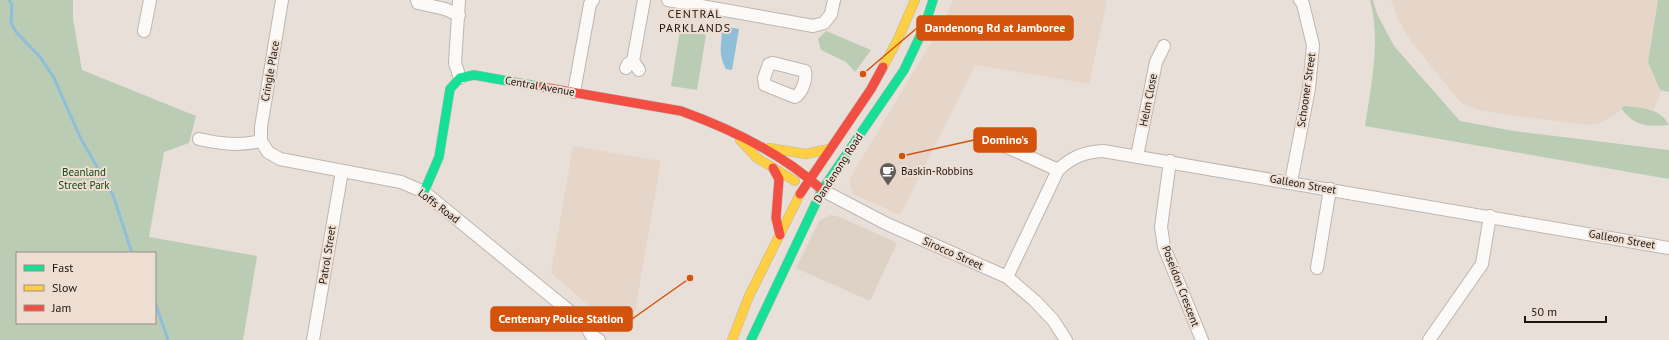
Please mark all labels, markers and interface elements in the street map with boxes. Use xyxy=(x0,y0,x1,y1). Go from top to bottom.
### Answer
district label: CENTRAL PARKLANDS xyxy=(659,6,731,35)
callout: Dandenong Rd at Jamboree xyxy=(917,16,1073,40)
text: Dandenong Rd at Jamboree xyxy=(925,20,1065,35)
street label: Cringle Place xyxy=(258,39,282,103)
street label: Schooner Street xyxy=(1294,52,1318,128)
street label: Helm Close xyxy=(1136,72,1160,128)
street label: Central Avenue xyxy=(504,73,576,99)
callout: Domino's xyxy=(974,128,1036,152)
street label: Dandenong Road xyxy=(810,130,866,205)
text: Domino's xyxy=(982,132,1028,147)
cafe icon: Baskin-Robbins xyxy=(878,161,898,186)
place label: Baskin-Robbins xyxy=(901,164,973,178)
park label: Beanland Street Park xyxy=(58,165,110,192)
street label: Galleon Street xyxy=(1269,171,1337,197)
street label: Loffs Road xyxy=(415,186,463,226)
street label: Patrol Street xyxy=(315,225,339,285)
street label: Galleon Street xyxy=(1588,226,1656,252)
street label: Sirocco Street xyxy=(921,233,986,273)
street label: Poseidon Crescent xyxy=(1159,243,1203,329)
legend xyxy=(16,252,156,324)
text: Fast xyxy=(52,260,73,275)
text: Slow xyxy=(52,280,77,295)
scale bar xyxy=(1525,298,1606,324)
text: Jam xyxy=(51,300,71,315)
text: 50 m xyxy=(1531,304,1557,319)
callout: Centenary Police Station xyxy=(491,307,632,331)
text: Centenary Police Station xyxy=(499,311,623,326)

